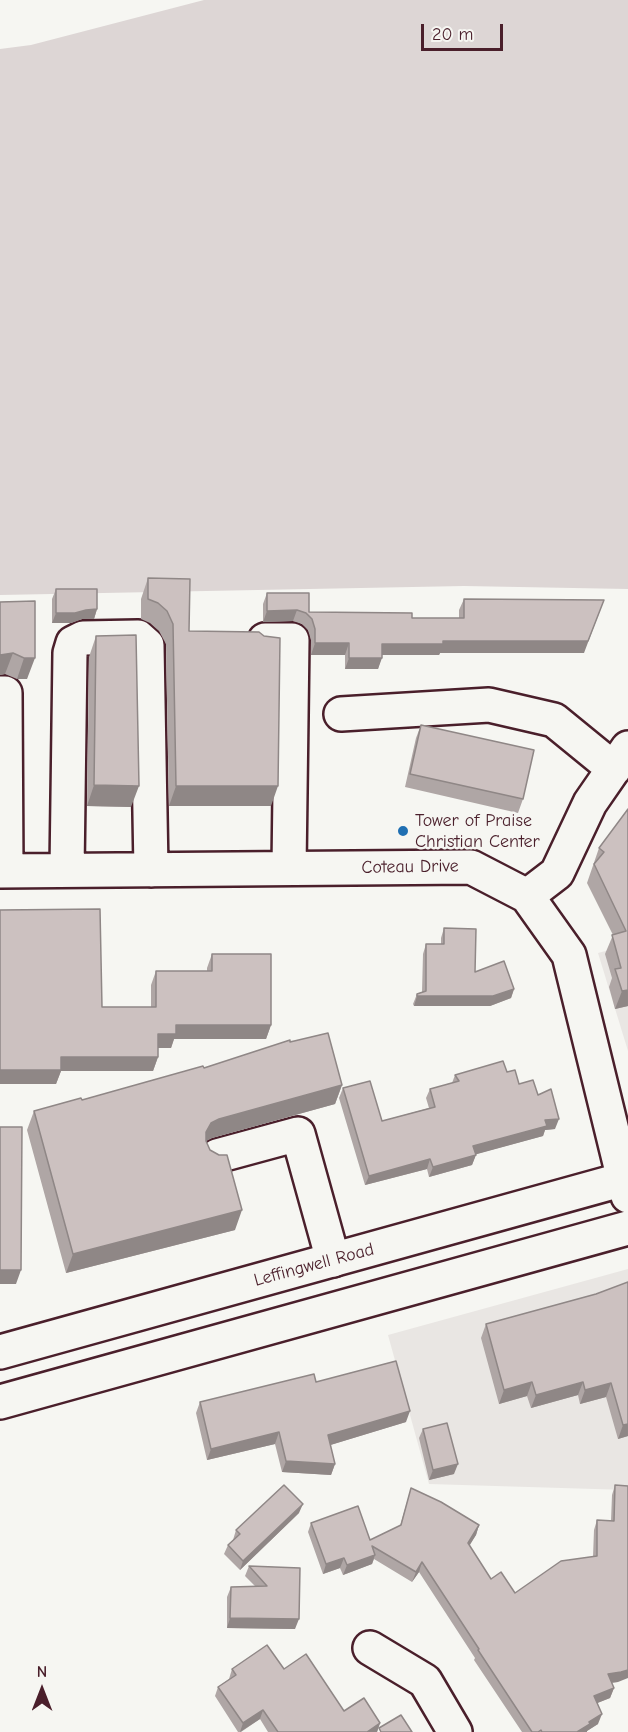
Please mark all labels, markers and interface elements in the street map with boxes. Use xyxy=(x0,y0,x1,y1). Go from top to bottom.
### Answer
scale bar xyxy=(424,12,506,50)
text: 20 m xyxy=(432,24,473,45)
place label: Tower of Praise Christian Center xyxy=(415,810,540,852)
marker: Tower of Praise Christian Center xyxy=(396,824,410,838)
street label: Coteau Drive xyxy=(361,855,459,879)
street label: Leffingwell Road xyxy=(252,1239,376,1291)
north arrow xyxy=(12,1660,72,1720)
text: N xyxy=(37,1663,47,1681)

